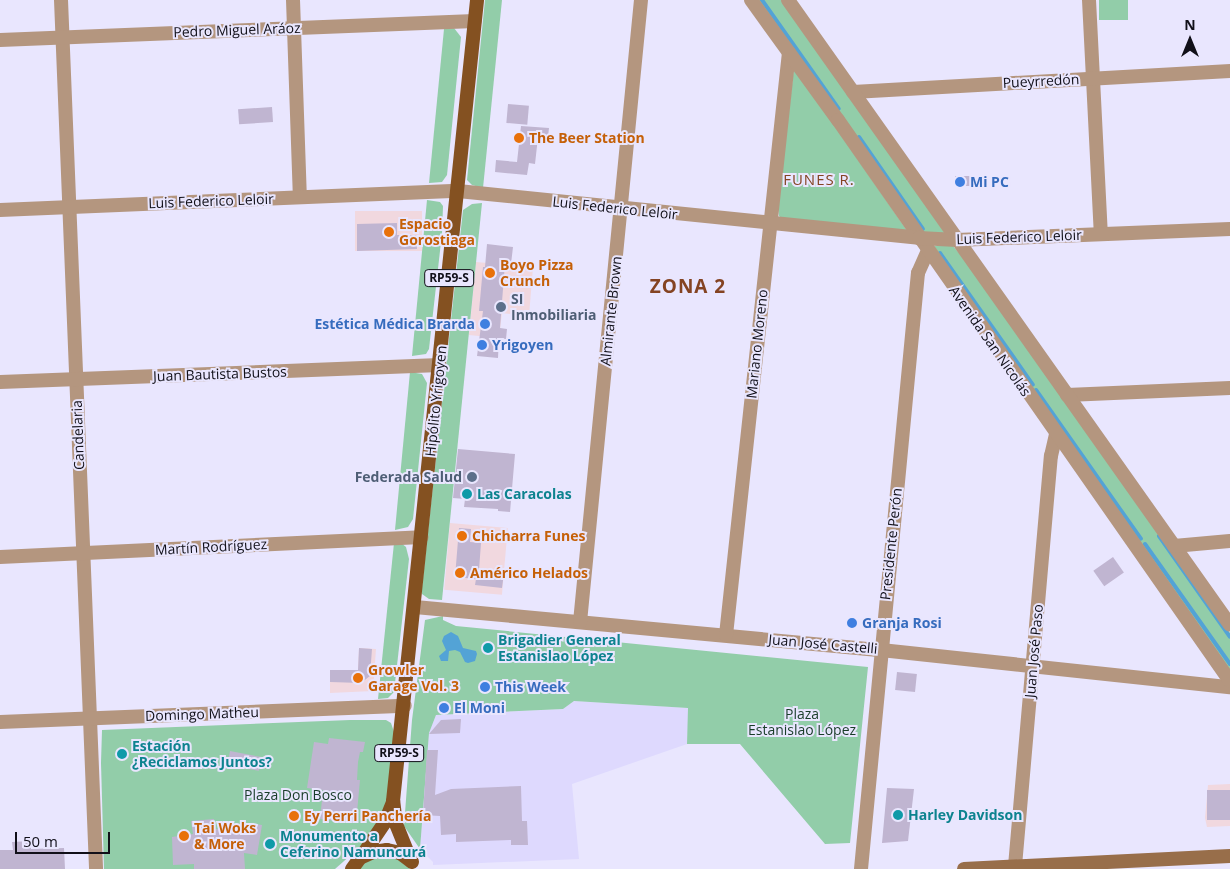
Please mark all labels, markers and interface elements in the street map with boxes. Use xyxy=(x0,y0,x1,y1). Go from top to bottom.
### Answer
north arrow xyxy=(1165,15,1215,65)
text: N xyxy=(1184,15,1196,34)
street label: Pedro Miguel Aráoz xyxy=(173,19,301,41)
street label: Pueyrredón xyxy=(1002,71,1080,91)
place label: The Beer Station xyxy=(529,130,645,146)
marker: The Beer Station xyxy=(513,132,525,144)
district label: FUNES R. xyxy=(782,171,856,189)
place label: Mi PC xyxy=(970,174,1009,190)
marker: Mi PC xyxy=(954,176,966,188)
street label: Luis Federico Leloir xyxy=(148,190,274,212)
street label: Luis Federico Leloir xyxy=(552,193,678,223)
place label: Espacio Gorostiaga xyxy=(399,216,475,248)
marker: Espacio Gorostiaga xyxy=(383,226,395,238)
street label: Luis Federico Leloir xyxy=(956,226,1082,248)
street label: Almirante Brown xyxy=(597,255,625,367)
place label: Boyo Pizza Crunch xyxy=(500,257,574,290)
marker: Boyo Pizza Crunch xyxy=(484,267,496,279)
road number: RP59-S xyxy=(424,268,474,288)
district label: ZONA 2 xyxy=(649,276,727,298)
street label: Avenida San Nicolás xyxy=(946,283,1034,399)
street label: Mariano Moreno xyxy=(743,289,771,399)
place label: SI Inmobiliaria xyxy=(511,291,596,324)
marker: SI Inmobiliaria xyxy=(495,301,507,313)
place label: Estética Médica Brarda xyxy=(314,316,475,332)
marker: Estética Médica Brarda xyxy=(479,318,491,330)
place label: Yrigoyen xyxy=(492,337,553,353)
marker: Yrigoyen xyxy=(476,339,488,351)
street label: Hipólito Yrigoyen xyxy=(422,345,450,457)
street label: Juan Bautista Bustos xyxy=(153,363,287,385)
street label: Candelaria xyxy=(68,400,88,470)
place label: Federada Salud xyxy=(355,469,462,485)
marker: Federada Salud xyxy=(466,471,478,483)
place label: Las Caracolas xyxy=(477,486,572,502)
street label: Presidente Perón xyxy=(877,487,905,601)
marker: Las Caracolas xyxy=(461,488,473,500)
place label: Chicharra Funes xyxy=(472,528,585,544)
marker: Chicharra Funes xyxy=(456,530,468,542)
street label: Martín Rodríguez xyxy=(154,536,268,558)
place label: Américo Helados xyxy=(470,565,588,581)
marker: Américo Helados xyxy=(454,567,466,579)
street label: Juan José Paso xyxy=(1022,603,1046,699)
place label: Granja Rosi xyxy=(862,615,942,631)
marker: Granja Rosi xyxy=(846,617,858,629)
street label: Juan José Castelli xyxy=(768,631,878,657)
place label: Brigadier General Estanislao López xyxy=(498,632,621,664)
marker: Brigadier General Estanislao López xyxy=(482,642,494,654)
place label: Growler Garage Vol. 3 xyxy=(368,662,459,694)
marker: Growler Garage Vol. 3 xyxy=(352,672,364,684)
place label: This Week xyxy=(495,679,566,695)
marker: This Week xyxy=(479,681,491,693)
place label: El Moni xyxy=(454,700,505,716)
marker: El Moni xyxy=(438,702,450,714)
street label: Domingo Matheu xyxy=(145,704,259,724)
park label: Plaza Estanislao López xyxy=(748,706,856,739)
place label: Estación ¿Reciclamos Juntos? xyxy=(132,738,272,770)
road number: RP59-S xyxy=(374,744,424,762)
marker: Estación ¿Reciclamos Juntos? xyxy=(116,748,128,760)
park label: Plaza Don Bosco xyxy=(244,787,352,803)
place label: Harley Davidson xyxy=(908,807,1022,823)
place label: Ey Perri Panchería xyxy=(304,808,431,824)
marker: Harley Davidson xyxy=(892,809,904,821)
marker: Ey Perri Panchería xyxy=(288,810,300,822)
place label: Tai Woks & More xyxy=(194,820,256,852)
scale bar xyxy=(18,822,112,854)
place label: Monumento a Ceferino Namuncurá xyxy=(280,828,426,860)
marker: Tai Woks & More xyxy=(178,830,190,842)
text: 50 m xyxy=(23,831,58,851)
marker: Monumento a Ceferino Namuncurá xyxy=(264,838,276,850)

